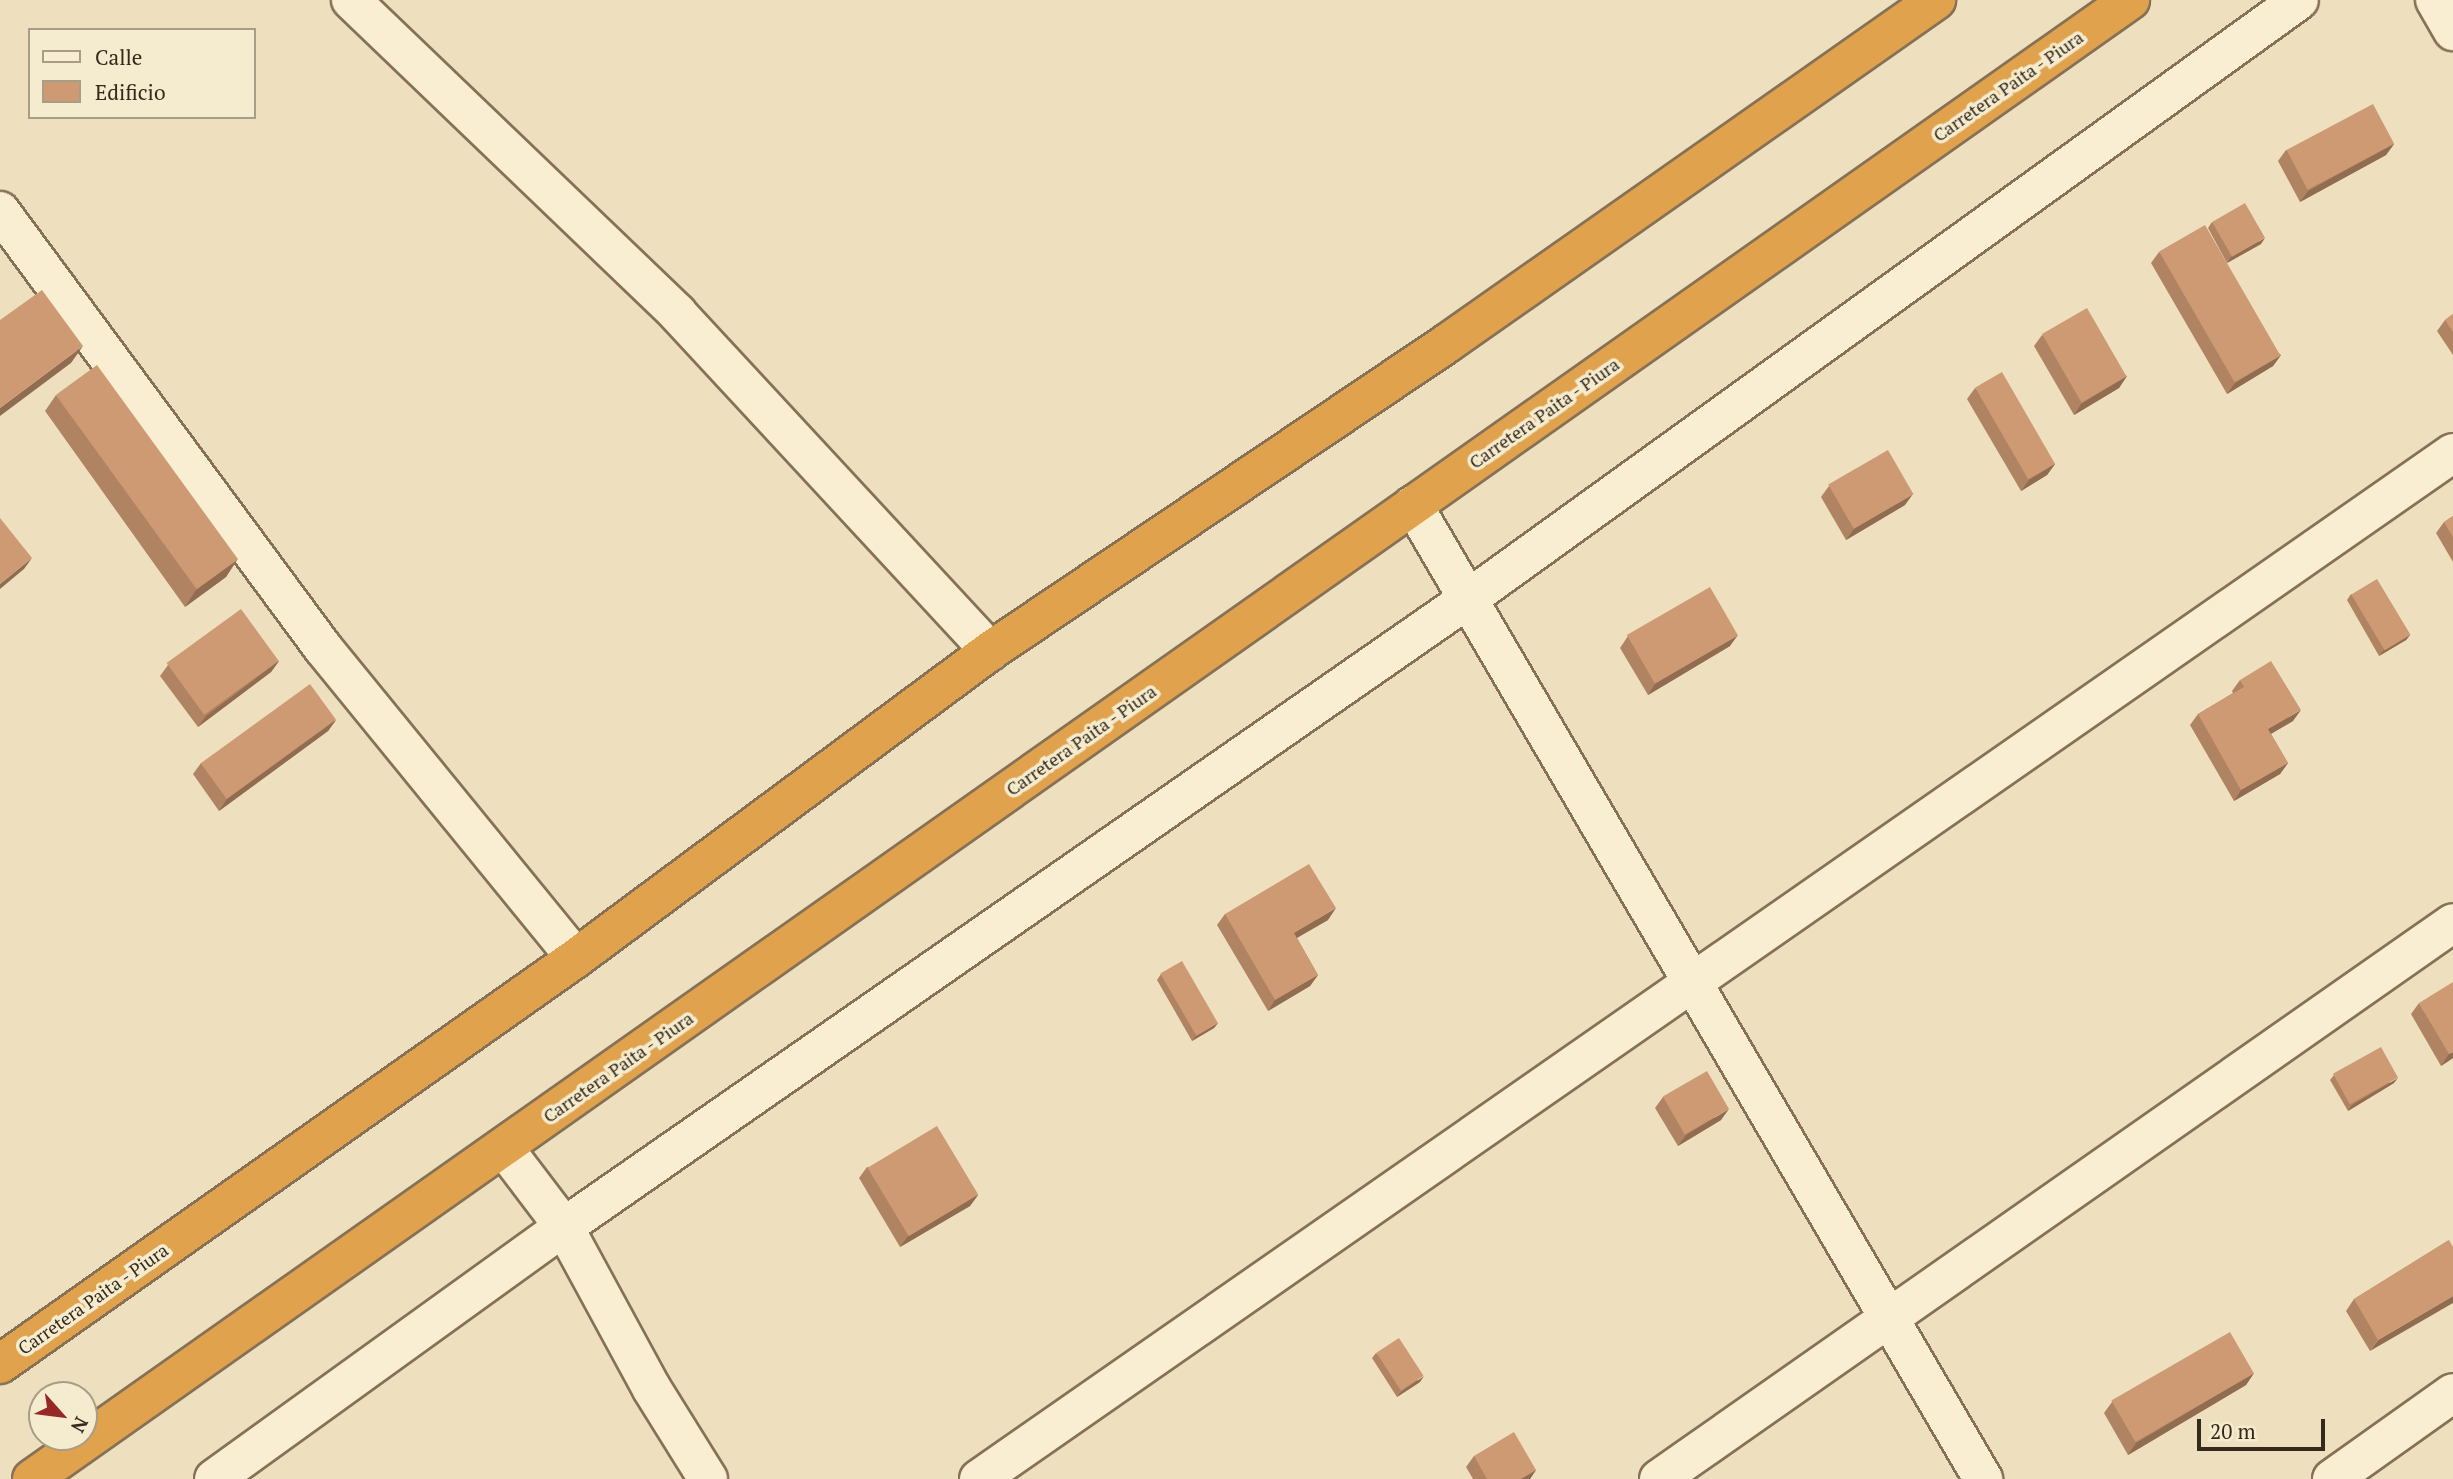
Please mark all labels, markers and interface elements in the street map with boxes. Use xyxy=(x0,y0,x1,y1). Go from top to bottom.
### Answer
street label: Carretera Paita - Piura xyxy=(1928,26,2088,146)
legend xyxy=(28,28,256,119)
text: Calle xyxy=(95,43,142,71)
text: Edificio xyxy=(95,78,166,106)
street label: Carretera Paita - Piura xyxy=(1464,353,1624,473)
street label: Carretera Paita - Piura xyxy=(1001,680,1161,800)
street label: Carretera Paita - Piura xyxy=(538,1007,698,1127)
street label: Carretera Paita - Piura xyxy=(13,1239,173,1359)
north arrow xyxy=(28,1381,98,1451)
scale bar xyxy=(2201,1406,2329,1450)
text: N xyxy=(66,1413,95,1437)
text: 20 m xyxy=(2210,1417,2256,1445)

